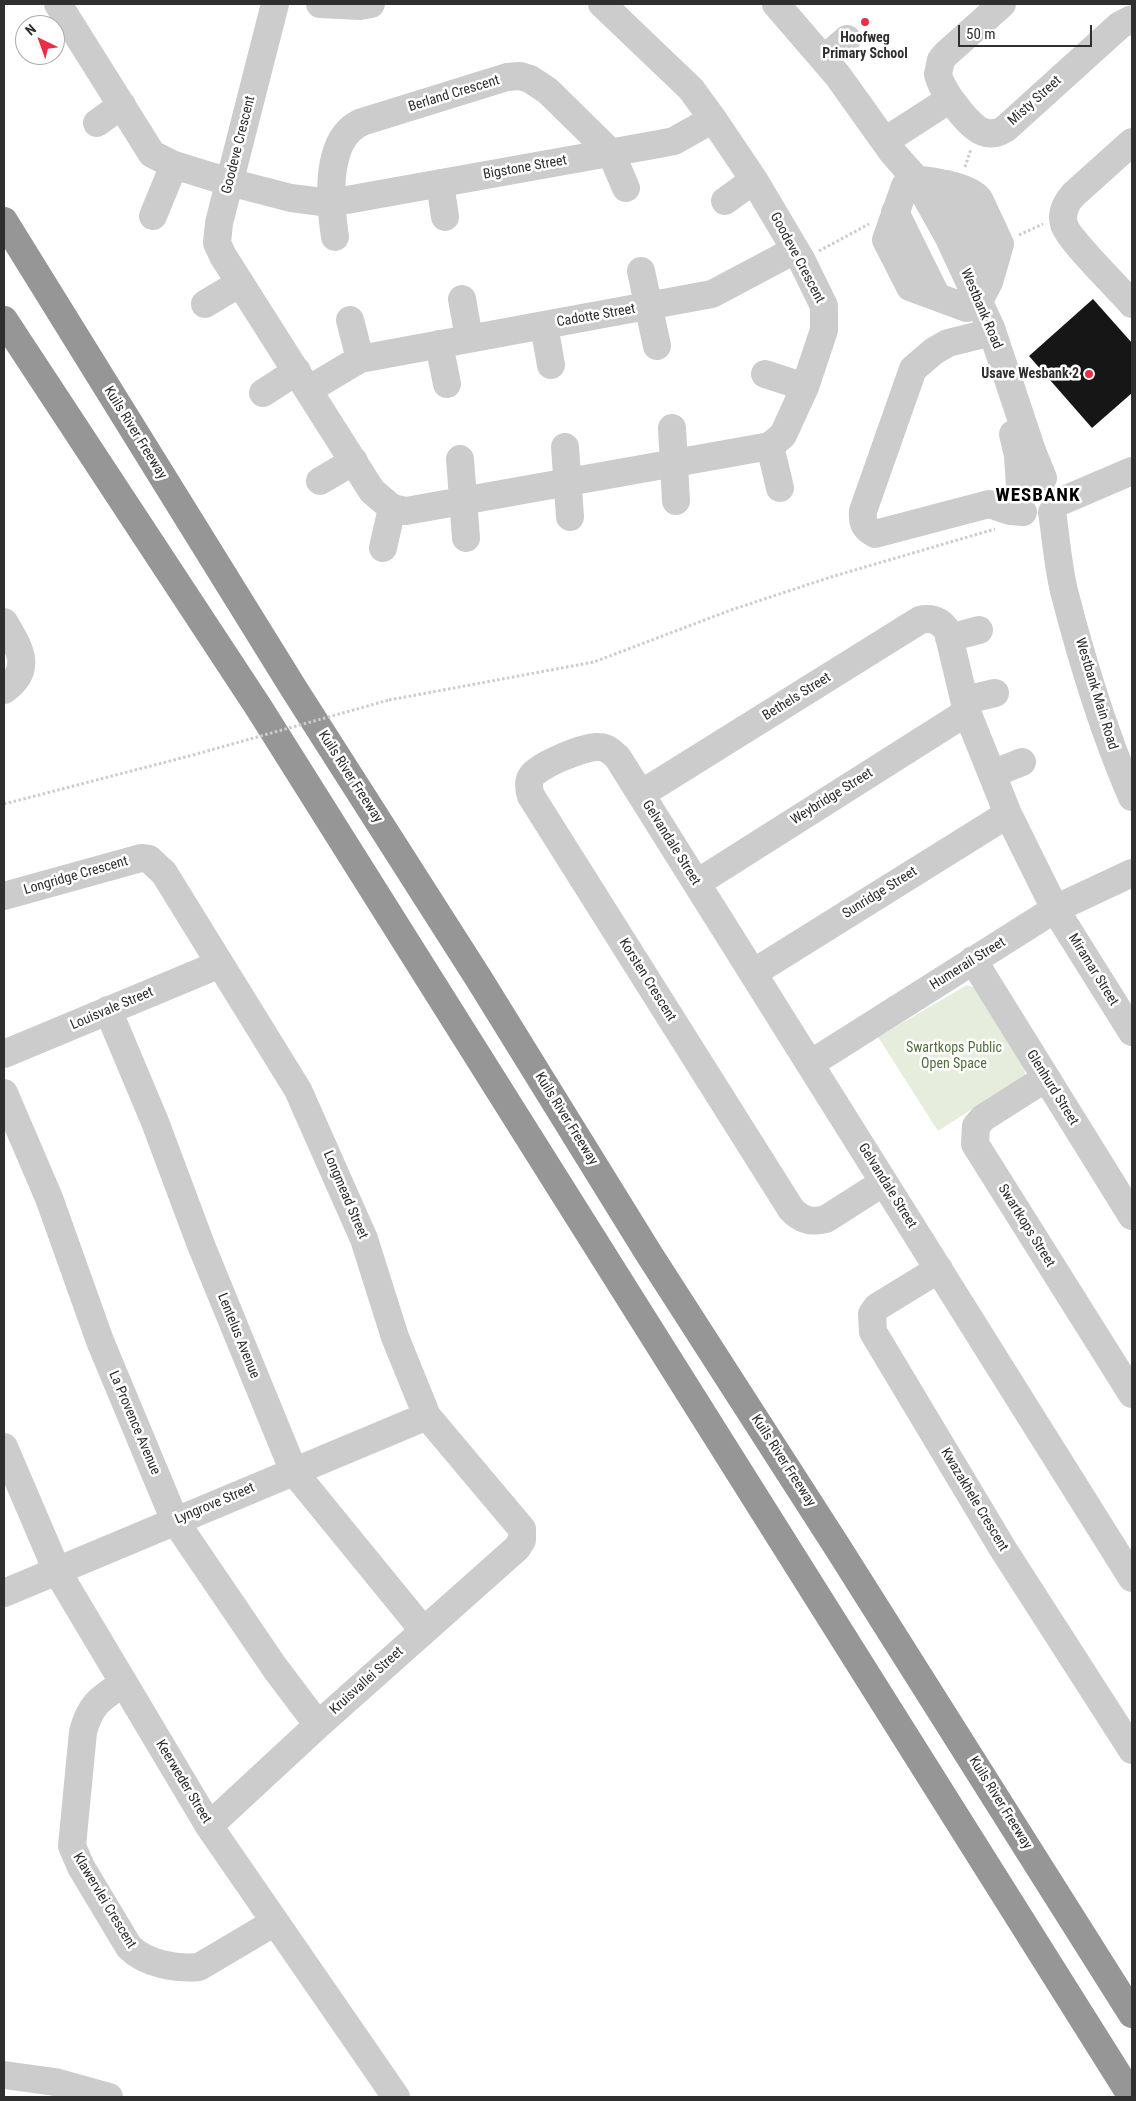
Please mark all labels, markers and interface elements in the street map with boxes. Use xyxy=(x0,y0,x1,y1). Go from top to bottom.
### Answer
north arrow xyxy=(15,15,65,65)
scale bar xyxy=(961,15,1095,47)
marker: Hoofweg Primary School xyxy=(859,16,871,28)
text: N xyxy=(22,21,39,38)
text: 50 m xyxy=(966,25,996,43)
place label: Hoofweg Primary School xyxy=(822,30,908,62)
street label: Berland Crescent xyxy=(406,72,502,116)
street label: Misty Street xyxy=(1005,73,1065,129)
street label: Goodeve Crescent xyxy=(219,94,259,196)
street label: Bigstone Street xyxy=(482,152,568,184)
street label: Goodeve Crescent xyxy=(766,210,828,306)
street label: Westbank Road xyxy=(957,266,1005,352)
street label: Cadotte Street xyxy=(555,301,637,331)
place label: Usave Wesbank 2 xyxy=(981,366,1079,382)
marker: Usave Wesbank 2 xyxy=(1083,368,1095,380)
street label: Kuils River Freeway xyxy=(100,384,170,482)
district label: WESBANK xyxy=(995,485,1081,507)
street label: Westbank Main Road xyxy=(1071,636,1121,752)
street label: Bethels Street xyxy=(760,669,834,725)
street label: Kuils River Freeway xyxy=(314,728,386,826)
street label: Weybridge Street xyxy=(788,765,876,829)
street label: Gelvandale Street xyxy=(638,797,704,889)
street label: Longridge Crescent xyxy=(22,853,130,899)
street label: Sunridge Street xyxy=(840,863,920,923)
street label: Miramar Street xyxy=(1064,931,1122,1009)
street label: Humerail Street xyxy=(927,934,1009,994)
street label: Korsten Crescent xyxy=(615,935,679,1025)
street label: Louisvale Street xyxy=(68,984,156,1034)
park label: Swartkops Public Open Space xyxy=(906,1040,1002,1072)
street label: Glenhurd Street xyxy=(1022,1047,1082,1129)
street label: Kuils River Freeway xyxy=(531,1070,601,1168)
street label: Gelvandale Street xyxy=(854,1140,920,1232)
street label: Longmead Street xyxy=(319,1148,371,1242)
street label: Swartkops Street xyxy=(994,1181,1058,1271)
street label: Lentelus Avenue xyxy=(213,1291,263,1381)
street label: La Provence Avenue xyxy=(105,1369,163,1477)
street label: Kuils River Freeway xyxy=(747,1412,819,1510)
street label: Kwazakhele Crescent xyxy=(937,1445,1011,1555)
street label: Lyngrove Street xyxy=(173,1480,257,1528)
street label: Kruisvallei Street xyxy=(327,1644,407,1718)
street label: Keerweder Street xyxy=(151,1737,215,1827)
street label: Kuils River Freeway xyxy=(965,1754,1035,1852)
street label: Klawervlei Crescent xyxy=(69,1850,139,1952)

